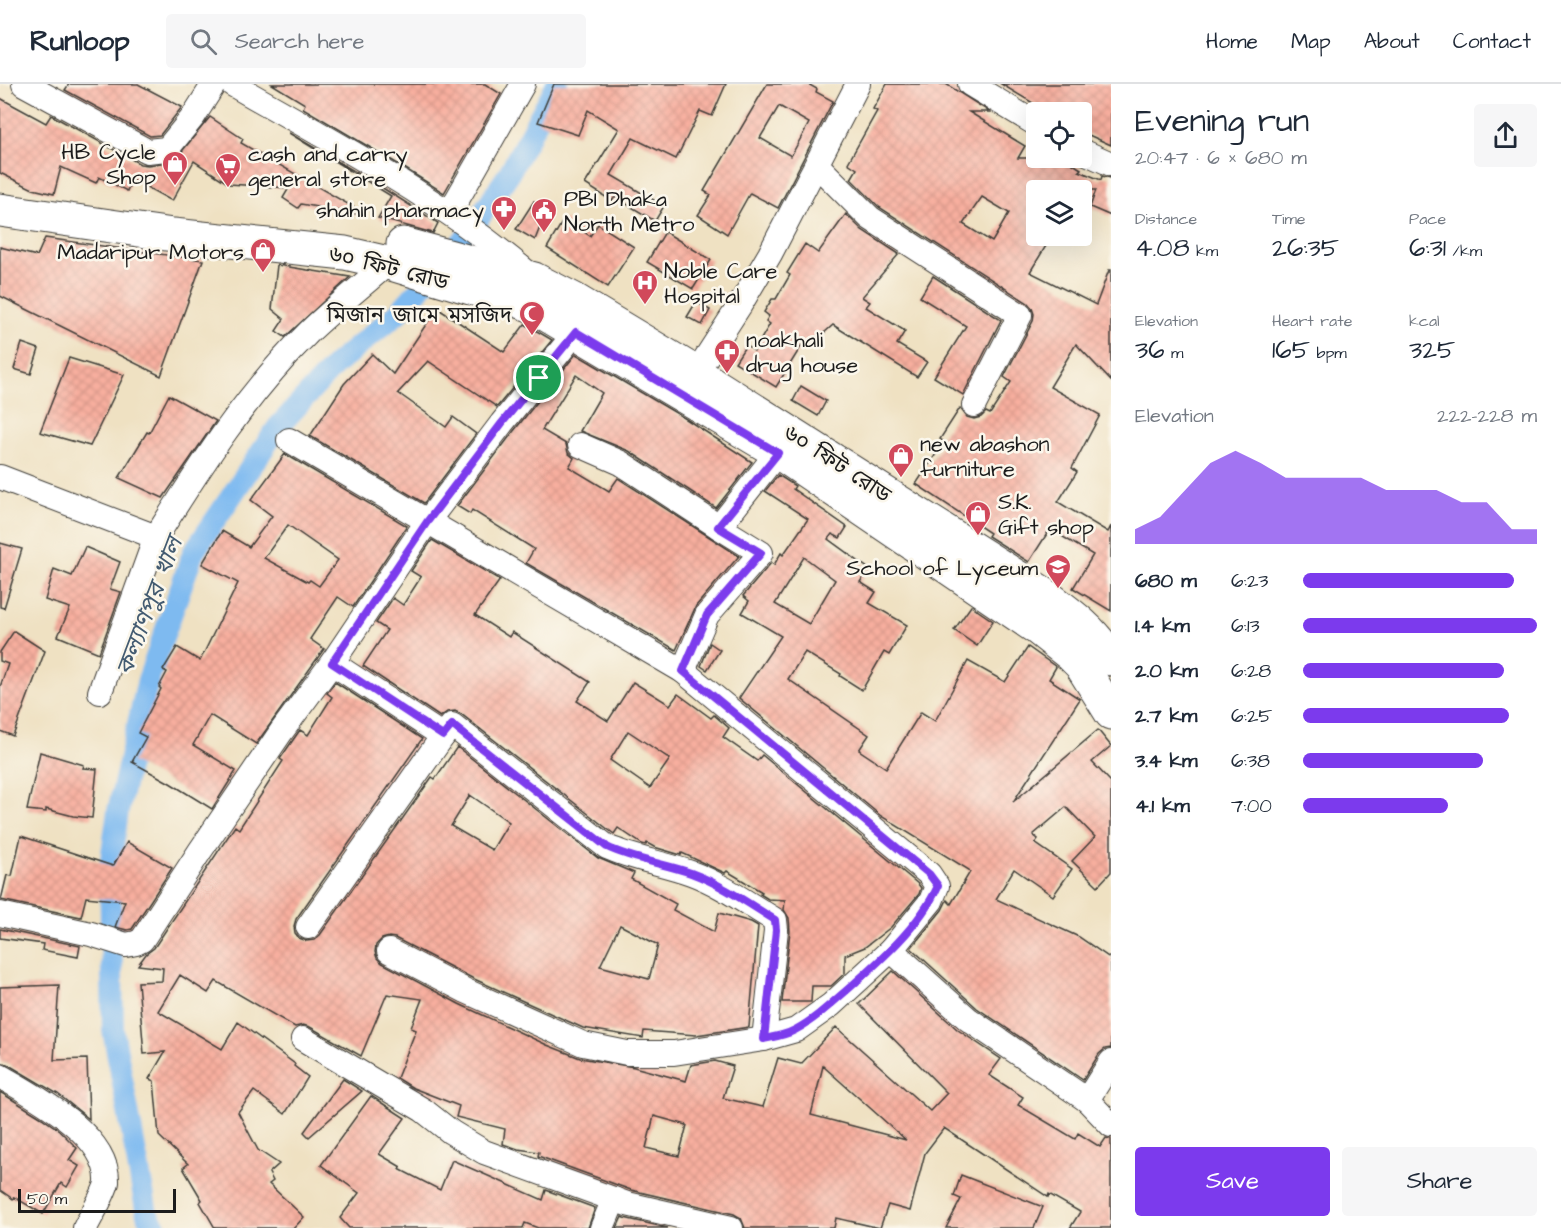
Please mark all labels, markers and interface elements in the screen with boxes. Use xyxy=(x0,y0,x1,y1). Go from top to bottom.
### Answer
search box xyxy=(166,14,586,68)
text: Runloop xyxy=(30,22,130,61)
icon: search xyxy=(187,25,220,58)
text: Search here xyxy=(235,26,365,57)
text: Home xyxy=(1206,27,1258,56)
text: Map xyxy=(1291,27,1331,56)
text: About xyxy=(1364,27,1420,56)
text: Contact xyxy=(1453,27,1531,56)
text: Evening run xyxy=(1135,98,1309,144)
map controls xyxy=(1026,102,1092,246)
button: locate xyxy=(1026,102,1092,168)
button: share xyxy=(1474,104,1537,167)
place label: HB Cycle Shop xyxy=(61,137,156,193)
place label: cash and carry general store xyxy=(248,139,408,196)
text: 20:47 · 6 × 680 m xyxy=(1135,144,1307,172)
shop icon: HB Cycle Shop xyxy=(160,149,190,187)
supermarket icon: cash and carry general store xyxy=(213,151,243,189)
button: layers xyxy=(1026,180,1092,246)
place label: PBI Dhaka North Metro xyxy=(564,184,695,240)
pharmacy icon: shahin pharmacy xyxy=(489,194,519,232)
place label: shahin pharmacy xyxy=(316,195,484,227)
public building icon: PBI Dhaka North Metro xyxy=(529,196,559,234)
text: Distance xyxy=(1135,208,1197,230)
text: Time xyxy=(1272,208,1306,230)
text: Pace xyxy=(1409,208,1446,230)
text: 4.08 xyxy=(1135,230,1190,266)
text: 26:35 xyxy=(1272,230,1339,266)
text: 6:31 xyxy=(1409,230,1446,266)
shop icon: Madaripur Motors xyxy=(248,236,278,274)
place label: Madaripur Motors xyxy=(57,237,244,268)
street label: ৬০ ফিট রোড xyxy=(325,239,452,298)
text: km xyxy=(1190,240,1218,262)
text: /km xyxy=(1446,240,1482,262)
place label: Noble Care Hospital xyxy=(664,256,778,312)
hospital icon: Noble Care Hospital xyxy=(630,268,660,306)
mosque icon: মিজান জামে মসজিদ xyxy=(517,299,547,337)
place label: মিজান জামে মসজিদ xyxy=(326,300,513,331)
text: Elevation xyxy=(1135,310,1198,332)
text: Heart rate xyxy=(1272,310,1352,332)
text: kcal xyxy=(1409,310,1440,332)
place label: noakhali drug house xyxy=(746,325,858,382)
text: 36 xyxy=(1135,332,1165,368)
text: 165 xyxy=(1272,332,1310,368)
text: 325 xyxy=(1409,332,1456,368)
pharmacy icon: noakhali drug house xyxy=(712,337,742,375)
text: m xyxy=(1165,342,1183,364)
text: bpm xyxy=(1310,342,1347,364)
pin xyxy=(513,352,564,403)
icon: arrive xyxy=(522,361,555,394)
text: Elevation xyxy=(1135,402,1214,430)
text: 222–228 m xyxy=(1437,402,1537,430)
street label: ৬০ ফিট রোড xyxy=(777,418,897,511)
place label: new abashon furniture xyxy=(920,429,1050,485)
shop icon: new abashon furniture xyxy=(886,441,916,479)
place label: S.K. Gift shop xyxy=(998,487,1094,543)
shop icon: S.K. Gift shop xyxy=(963,499,993,537)
water label: কল্যাণপুর খাল xyxy=(108,528,193,680)
school or university icon: School of Lyceum xyxy=(1043,552,1073,590)
place label: School of Lyceum xyxy=(846,553,1038,585)
text: 680 m xyxy=(1135,567,1197,595)
text: 6:23 xyxy=(1231,567,1269,595)
text: 1.4 km xyxy=(1135,612,1190,640)
text: 6:13 xyxy=(1231,612,1260,640)
text: 2.0 km xyxy=(1135,657,1198,685)
text: 6:28 xyxy=(1231,657,1271,685)
text: 2.7 km xyxy=(1135,702,1197,730)
text: 6:25 xyxy=(1231,702,1272,730)
text: 3.4 km xyxy=(1135,747,1197,775)
text: 6:38 xyxy=(1231,747,1270,775)
text: 4.1 km xyxy=(1135,792,1190,820)
text: 7:00 xyxy=(1231,792,1272,820)
button: Save xyxy=(1135,1147,1330,1216)
button: Share xyxy=(1342,1147,1537,1216)
scale bar xyxy=(18,1186,176,1214)
text: 50 m xyxy=(27,1188,67,1210)

